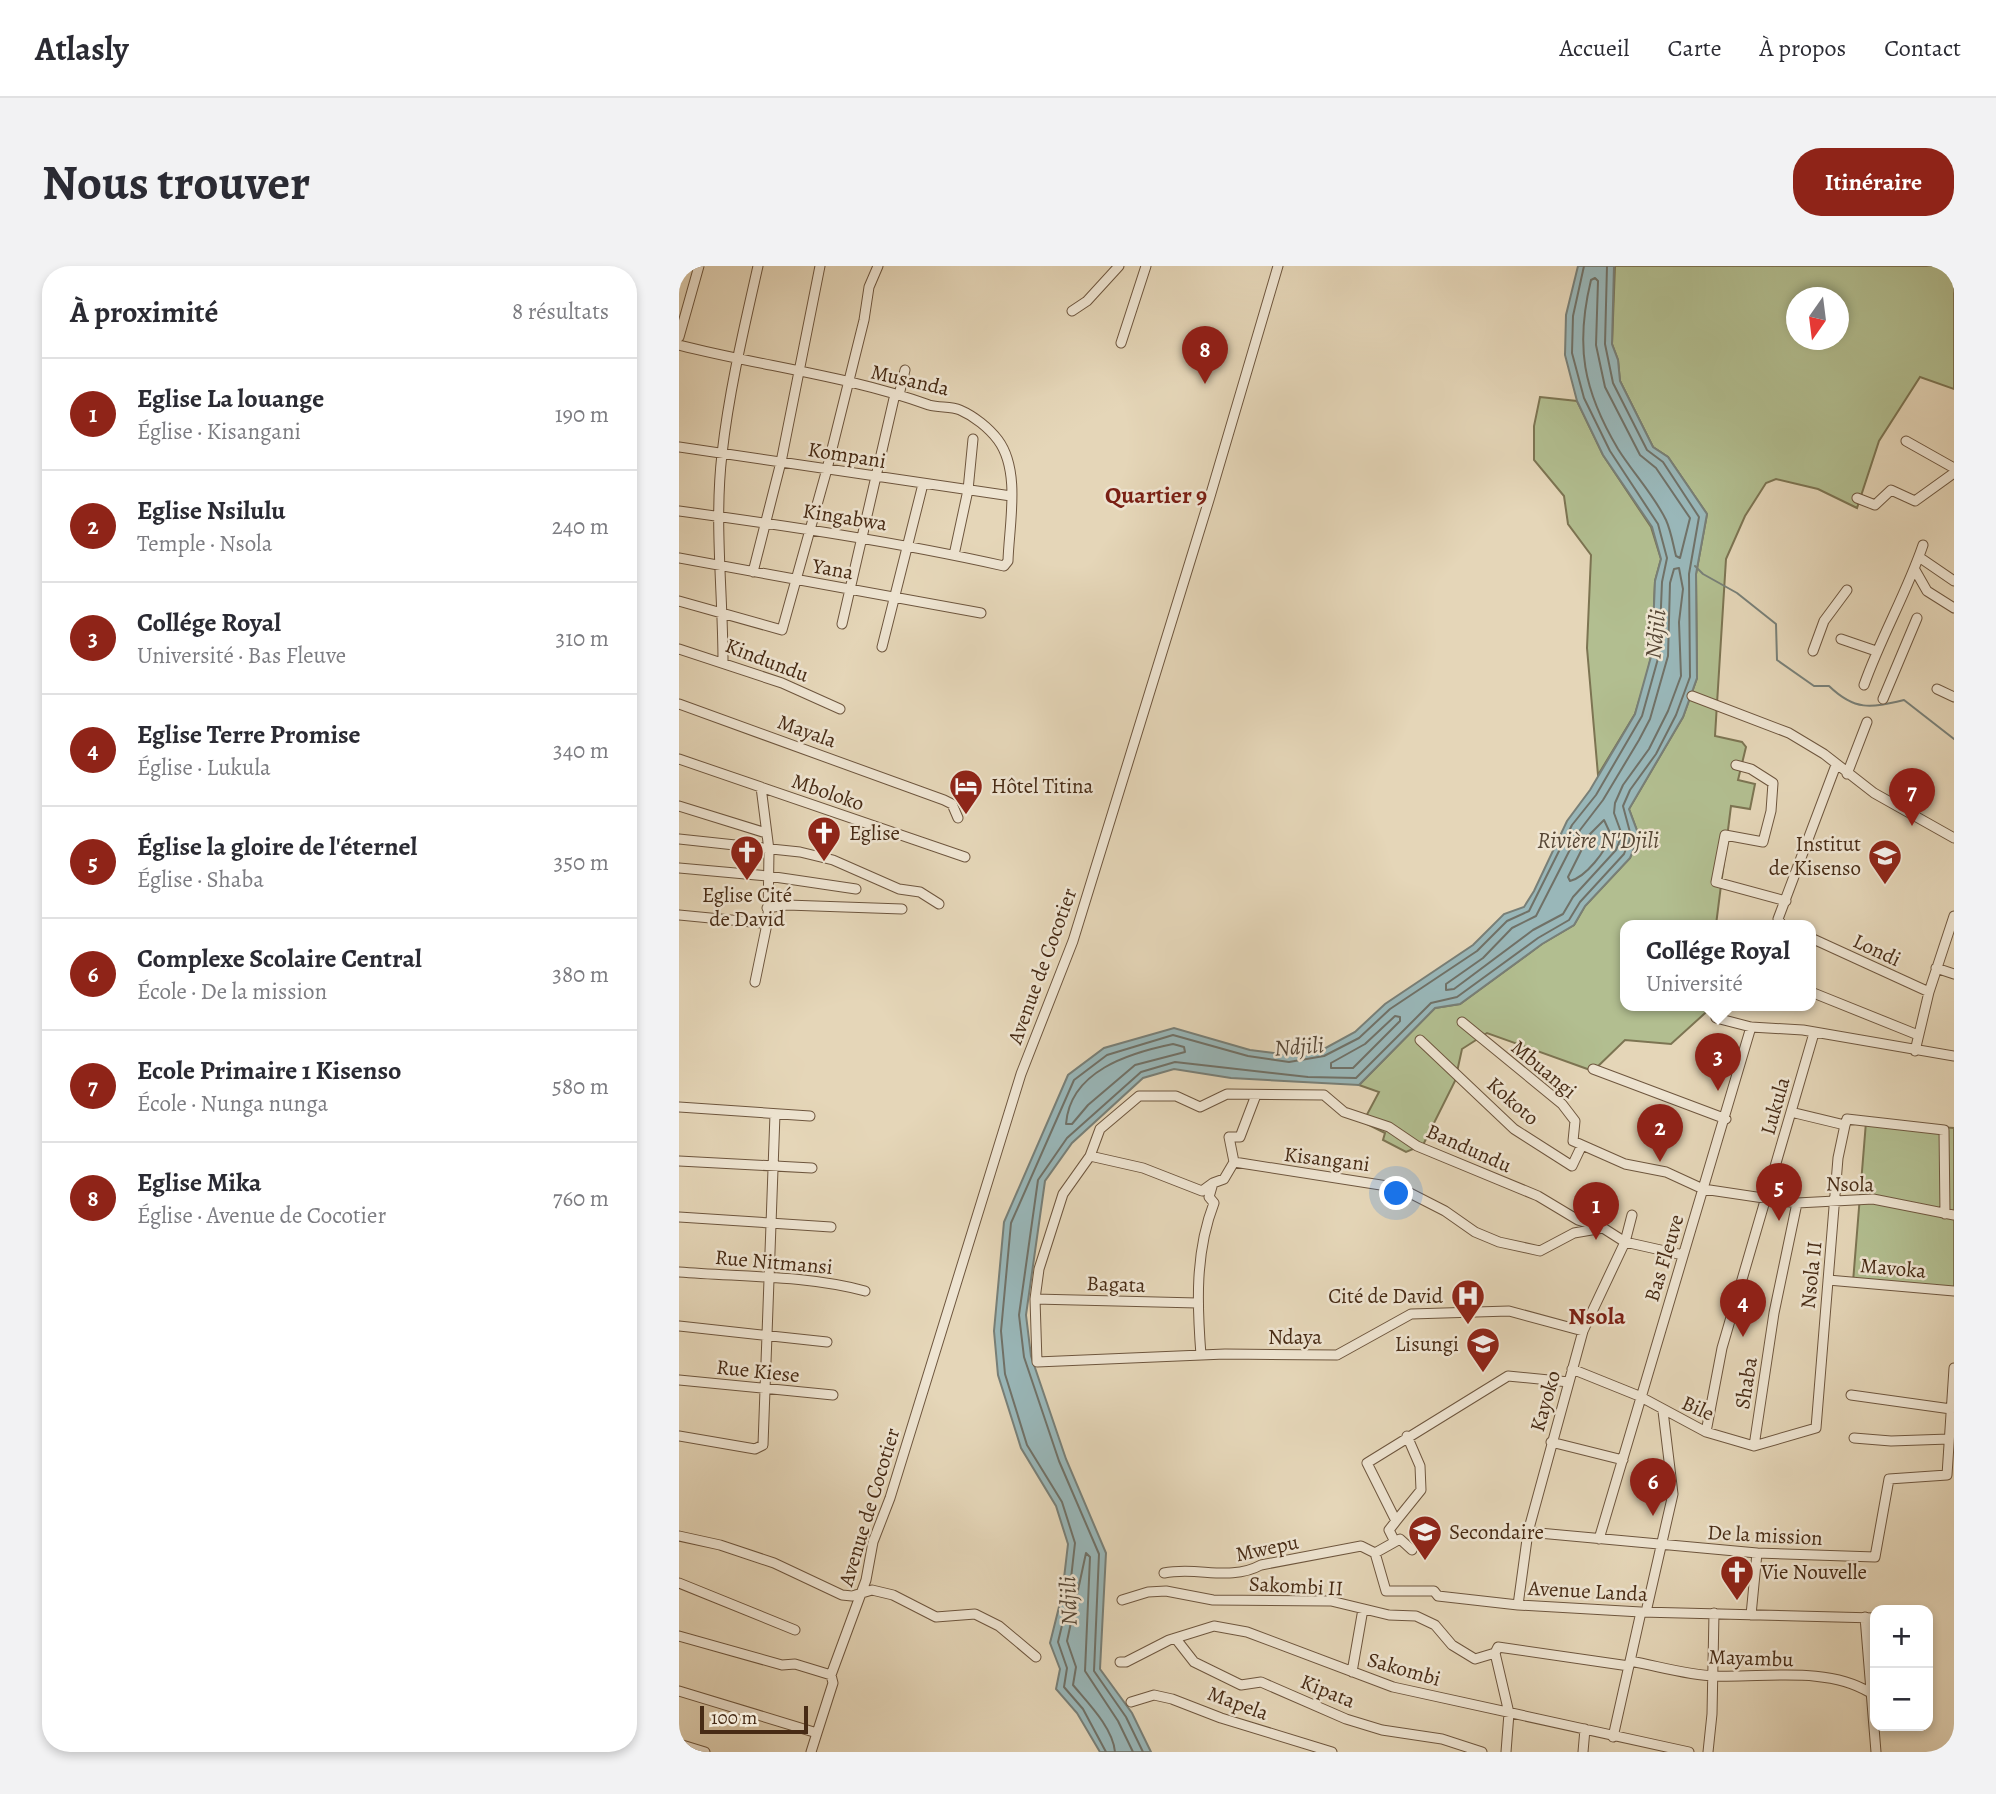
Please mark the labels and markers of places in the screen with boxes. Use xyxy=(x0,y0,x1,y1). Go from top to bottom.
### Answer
pin: 8 xyxy=(1182,326,1228,384)
hotel icon: Hôtel Titina xyxy=(947,767,985,816)
pin: 7 xyxy=(1889,768,1935,826)
place label: Hôtel Titina xyxy=(991,772,1094,800)
church icon: Eglise xyxy=(805,814,843,863)
place label: Eglise xyxy=(849,819,900,847)
place label: Institut de Kisenso xyxy=(1769,830,1861,882)
church icon: Eglise Cité de David xyxy=(728,833,766,882)
school or university icon: Institut de Kisenso xyxy=(1866,837,1904,886)
place label: Eglise Cité de David xyxy=(702,881,792,933)
pin: 3 xyxy=(1695,1033,1741,1091)
pin: 2 xyxy=(1637,1104,1683,1162)
pin: 5 xyxy=(1756,1163,1802,1221)
pin: 1 xyxy=(1573,1182,1619,1240)
hospital icon: Cité de David xyxy=(1449,1277,1487,1326)
pin: 4 xyxy=(1720,1279,1766,1337)
place label: Cité de David xyxy=(1328,1282,1444,1310)
school or university icon: Lisungi xyxy=(1464,1325,1502,1374)
place label: Lisungi xyxy=(1395,1330,1459,1358)
pin: 6 xyxy=(1630,1458,1676,1516)
school or university icon: Secondaire xyxy=(1406,1513,1444,1562)
place label: Secondaire xyxy=(1449,1518,1544,1546)
church icon: Vie Nouvelle xyxy=(1718,1553,1756,1602)
place label: Vie Nouvelle xyxy=(1760,1558,1867,1586)

